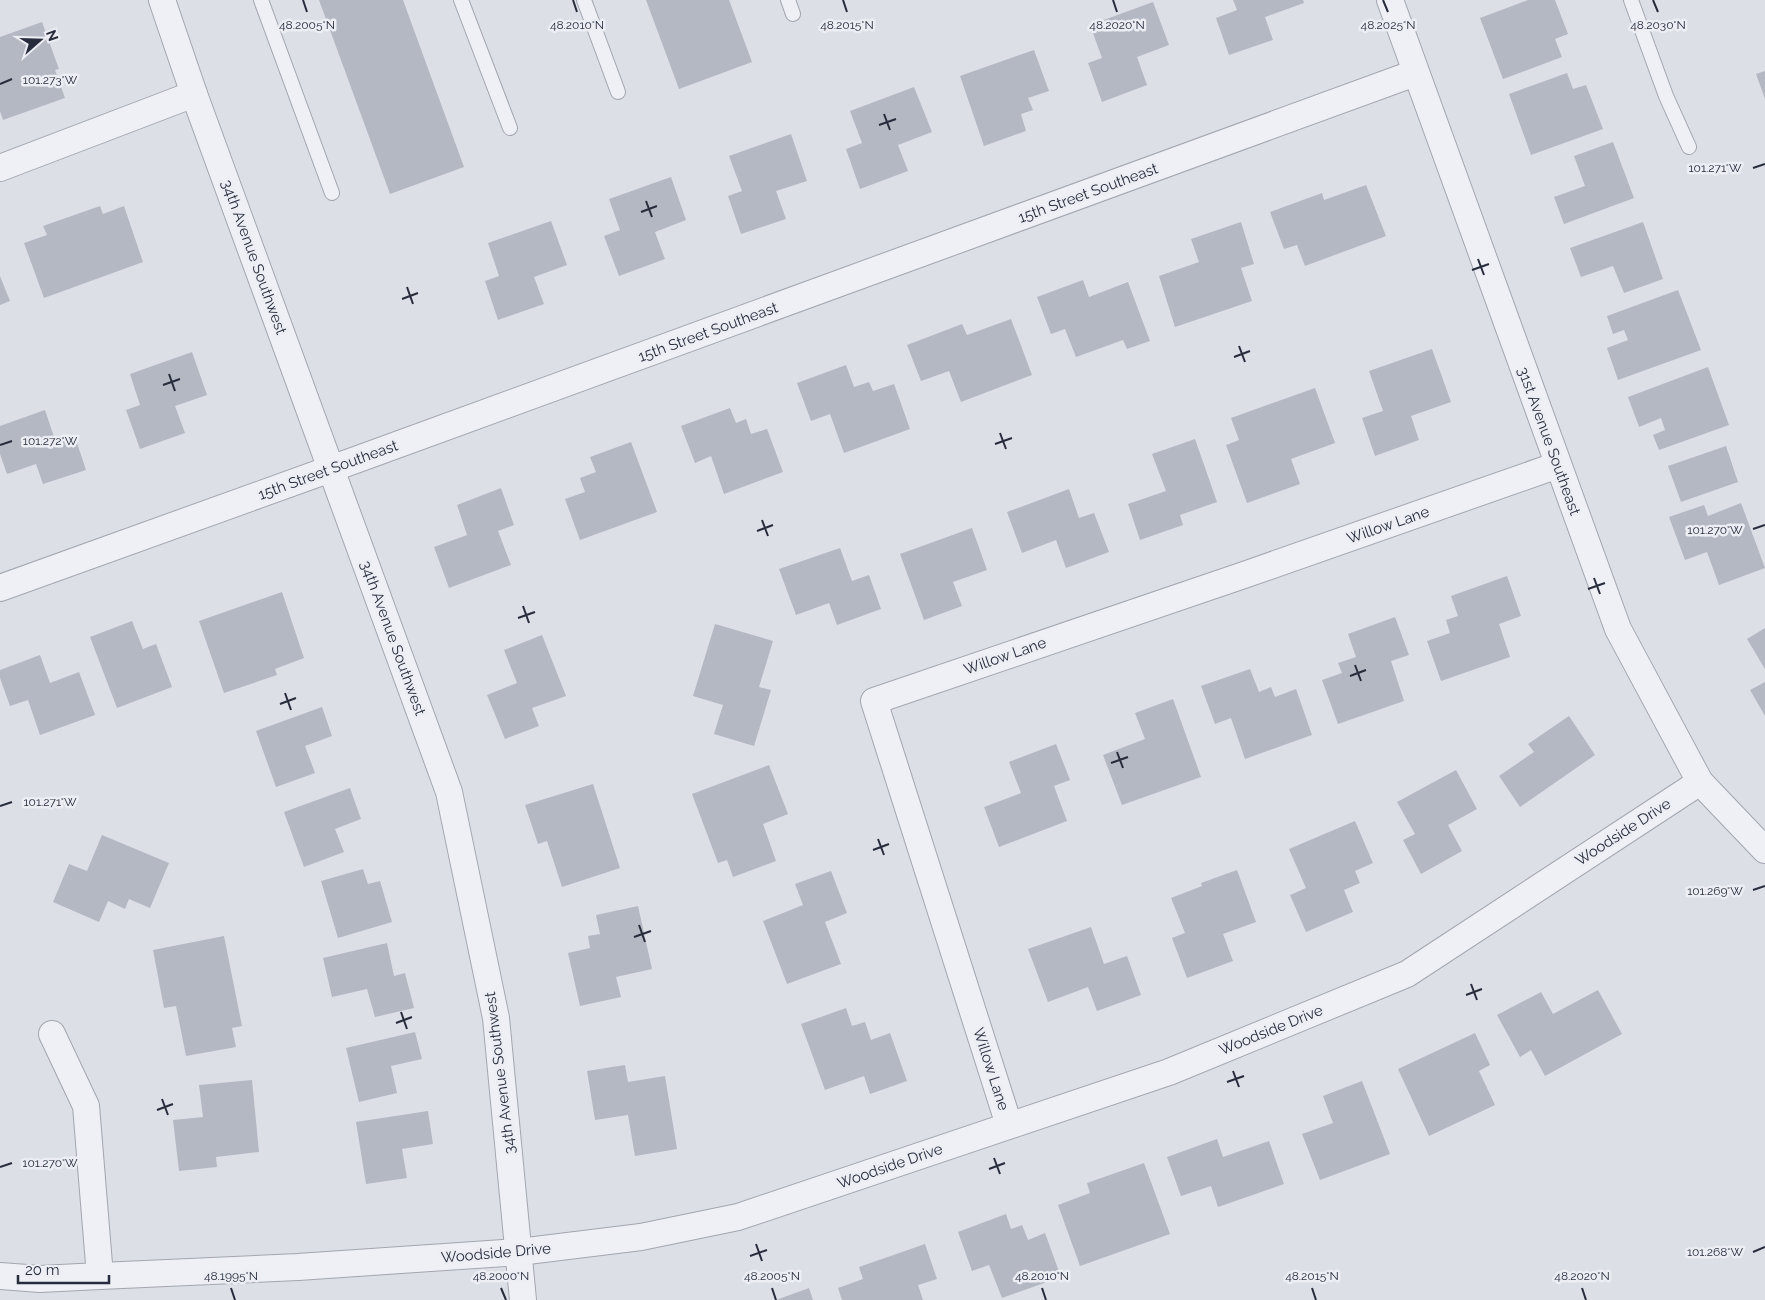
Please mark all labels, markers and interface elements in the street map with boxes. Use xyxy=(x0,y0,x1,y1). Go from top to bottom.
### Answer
north arrow xyxy=(15,15,65,65)
text: 48.2005°N xyxy=(279,18,335,32)
text: 48.2010°N xyxy=(550,18,604,32)
text: 48.2015°N xyxy=(820,18,874,32)
text: 48.2020°N xyxy=(1089,18,1145,32)
text: 48.2025°N xyxy=(1361,18,1415,32)
text: 48.2030°N xyxy=(1630,18,1686,32)
text: N xyxy=(43,28,62,43)
text: 101.273°W xyxy=(23,73,78,87)
street label: 15th Street Southeast xyxy=(1016,159,1160,227)
text: 101.271°W xyxy=(1688,161,1742,175)
street label: 34th Avenue Southwest xyxy=(218,177,290,337)
street label: 15th Street Southeast xyxy=(636,298,780,366)
street label: 31st Avenue Southeast xyxy=(1514,364,1584,518)
text: 101.272°W xyxy=(23,434,78,448)
street label: 15th Street Southeast xyxy=(256,436,400,504)
street label: Willow Lane xyxy=(1344,502,1432,547)
text: 101.270°W xyxy=(1687,523,1743,537)
street label: 34th Avenue Southwest xyxy=(357,558,429,718)
street label: Willow Lane xyxy=(961,633,1049,678)
street label: Woodside Drive xyxy=(1572,794,1674,870)
text: 101.271°W xyxy=(23,795,77,809)
text: 101.269°W xyxy=(1687,884,1743,898)
street label: 34th Avenue Southwest xyxy=(481,991,519,1155)
street label: Woodside Drive xyxy=(1217,1001,1326,1059)
street label: Willow Lane xyxy=(969,1025,1013,1113)
street label: Woodside Drive xyxy=(835,1140,945,1192)
text: 101.270°W xyxy=(22,1156,78,1170)
street label: Woodside Drive xyxy=(440,1239,552,1267)
text: 101.268°W xyxy=(1687,1245,1744,1259)
scale bar xyxy=(18,1252,109,1284)
text: 20 m xyxy=(25,1261,60,1279)
text: 48.1995°N xyxy=(204,1269,258,1283)
text: 48.2000°N xyxy=(473,1269,529,1283)
text: 48.2005°N xyxy=(744,1269,800,1283)
text: 48.2010°N xyxy=(1015,1269,1069,1283)
text: 48.2015°N xyxy=(1285,1269,1339,1283)
text: 48.2020°N xyxy=(1554,1269,1610,1283)

